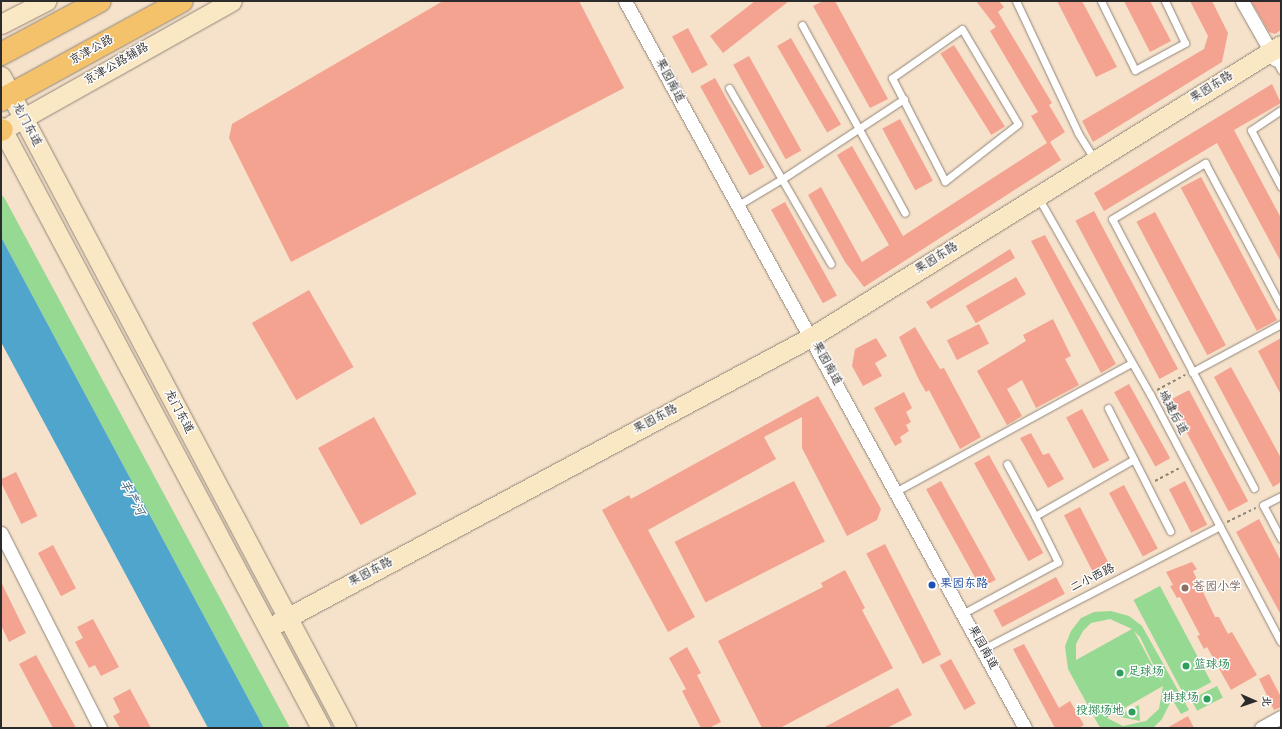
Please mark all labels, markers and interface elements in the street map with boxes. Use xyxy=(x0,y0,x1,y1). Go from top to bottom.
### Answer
street label: 京津公路 xyxy=(68,33,116,69)
street label: 京津公路辅路 xyxy=(82,41,152,89)
street label: 果园南道 xyxy=(651,56,687,106)
street label: 果园东路 xyxy=(1188,69,1236,107)
street label: 龙门东道 xyxy=(8,100,44,150)
street label: 果园东路 xyxy=(913,240,961,278)
street label: 果园南道 xyxy=(808,340,844,388)
street label: 龙门东道 xyxy=(160,387,196,437)
street label: 城建后道 xyxy=(1154,388,1190,438)
street label: 果园东路 xyxy=(631,402,681,438)
water label: 丰产河 xyxy=(115,477,147,519)
street label: 果园东路 xyxy=(346,555,396,591)
street label: 二小西路 xyxy=(1068,562,1118,596)
place label: 果园东路 xyxy=(940,578,988,592)
marker: 果园东路 xyxy=(927,580,937,590)
place label: 苍园小学 xyxy=(1193,581,1241,595)
marker: 苍园小学 xyxy=(1180,583,1190,593)
street label: 果园南道 xyxy=(964,624,1000,672)
place label: 篮球场 xyxy=(1194,659,1230,673)
marker: 篮球场 xyxy=(1181,661,1191,671)
place label: 足球场 xyxy=(1128,666,1164,680)
marker: 足球场 xyxy=(1115,668,1125,678)
north arrow xyxy=(1234,681,1274,721)
place label: 排球场 xyxy=(1163,692,1199,706)
marker: 排球场 xyxy=(1202,694,1212,704)
text: 北 xyxy=(1259,696,1273,707)
place label: 投掷场地 xyxy=(1076,705,1124,719)
marker: 投掷场地 xyxy=(1127,707,1137,717)

